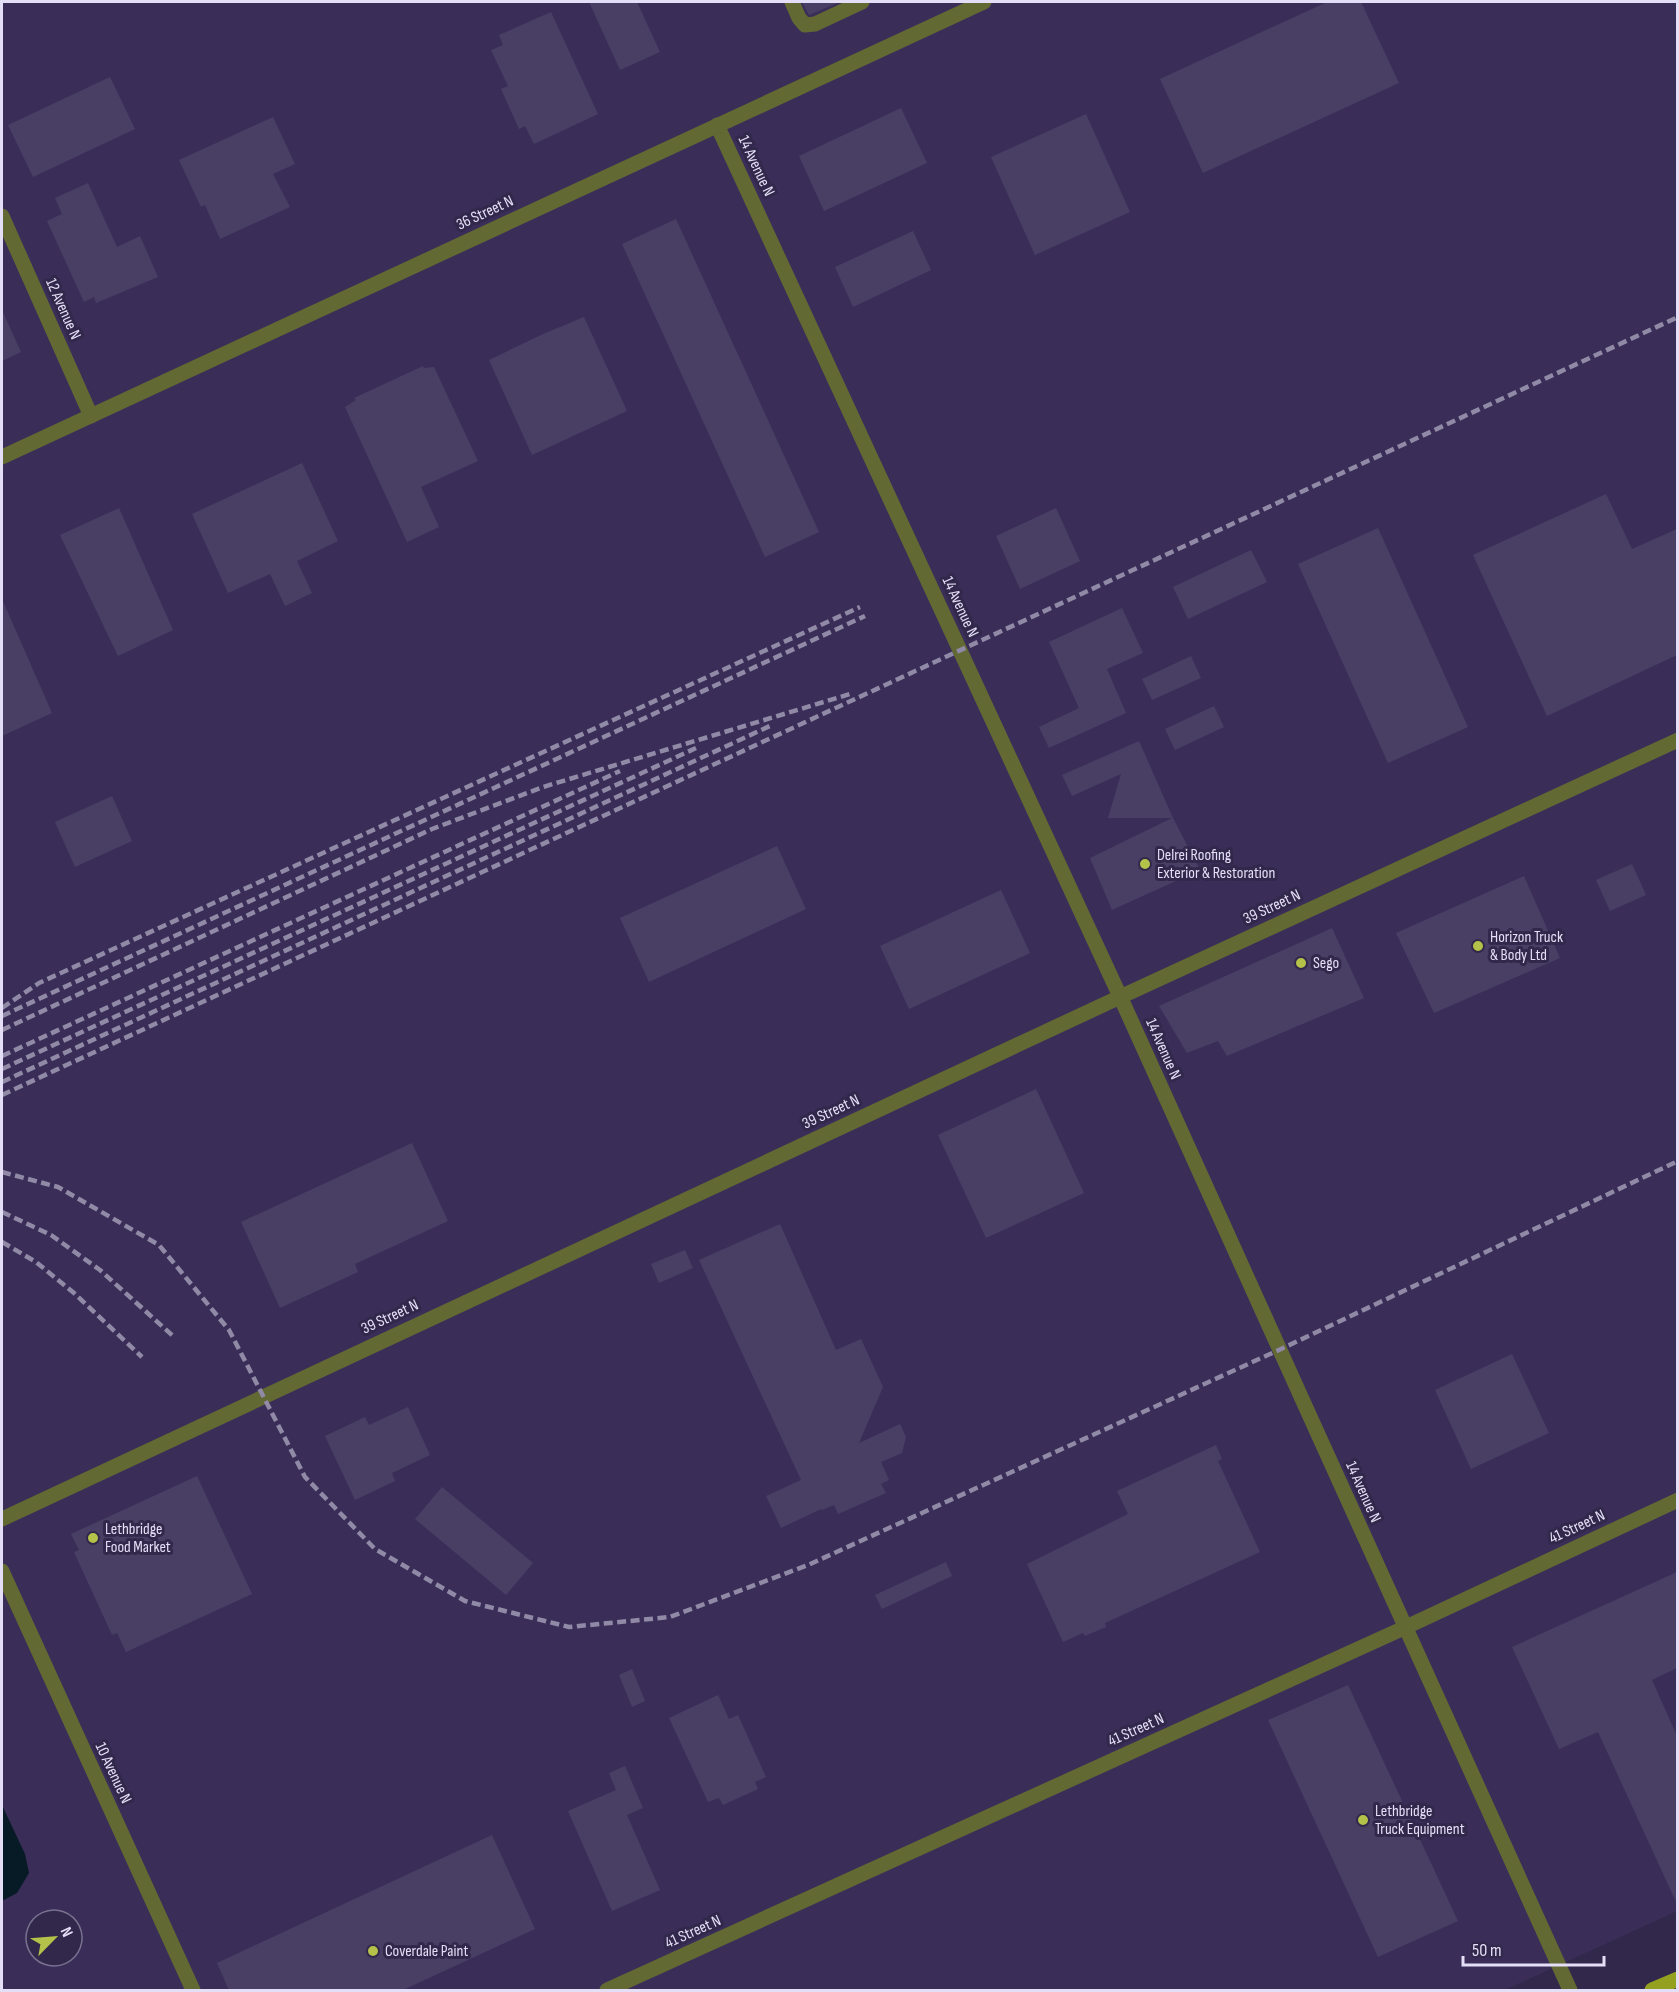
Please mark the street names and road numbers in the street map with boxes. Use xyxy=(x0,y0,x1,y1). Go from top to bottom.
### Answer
street label: 14 Avenue N xyxy=(734,133,778,199)
street label: 36 Street N xyxy=(453,192,517,234)
street label: 12 Avenue N xyxy=(41,276,85,342)
street label: 14 Avenue N xyxy=(938,574,982,640)
street label: 39 Street N xyxy=(1240,886,1304,928)
street label: 14 Avenue N xyxy=(1141,1016,1185,1082)
street label: 39 Street N xyxy=(799,1091,863,1133)
street label: 39 Street N xyxy=(358,1296,422,1338)
street label: 14 Avenue N xyxy=(1341,1459,1385,1525)
street label: 41 Street N xyxy=(1546,1506,1608,1548)
street label: 41 Street N xyxy=(1105,1709,1167,1751)
street label: 10 Avenue N xyxy=(91,1739,135,1807)
street label: 41 Street N xyxy=(662,1911,724,1953)

